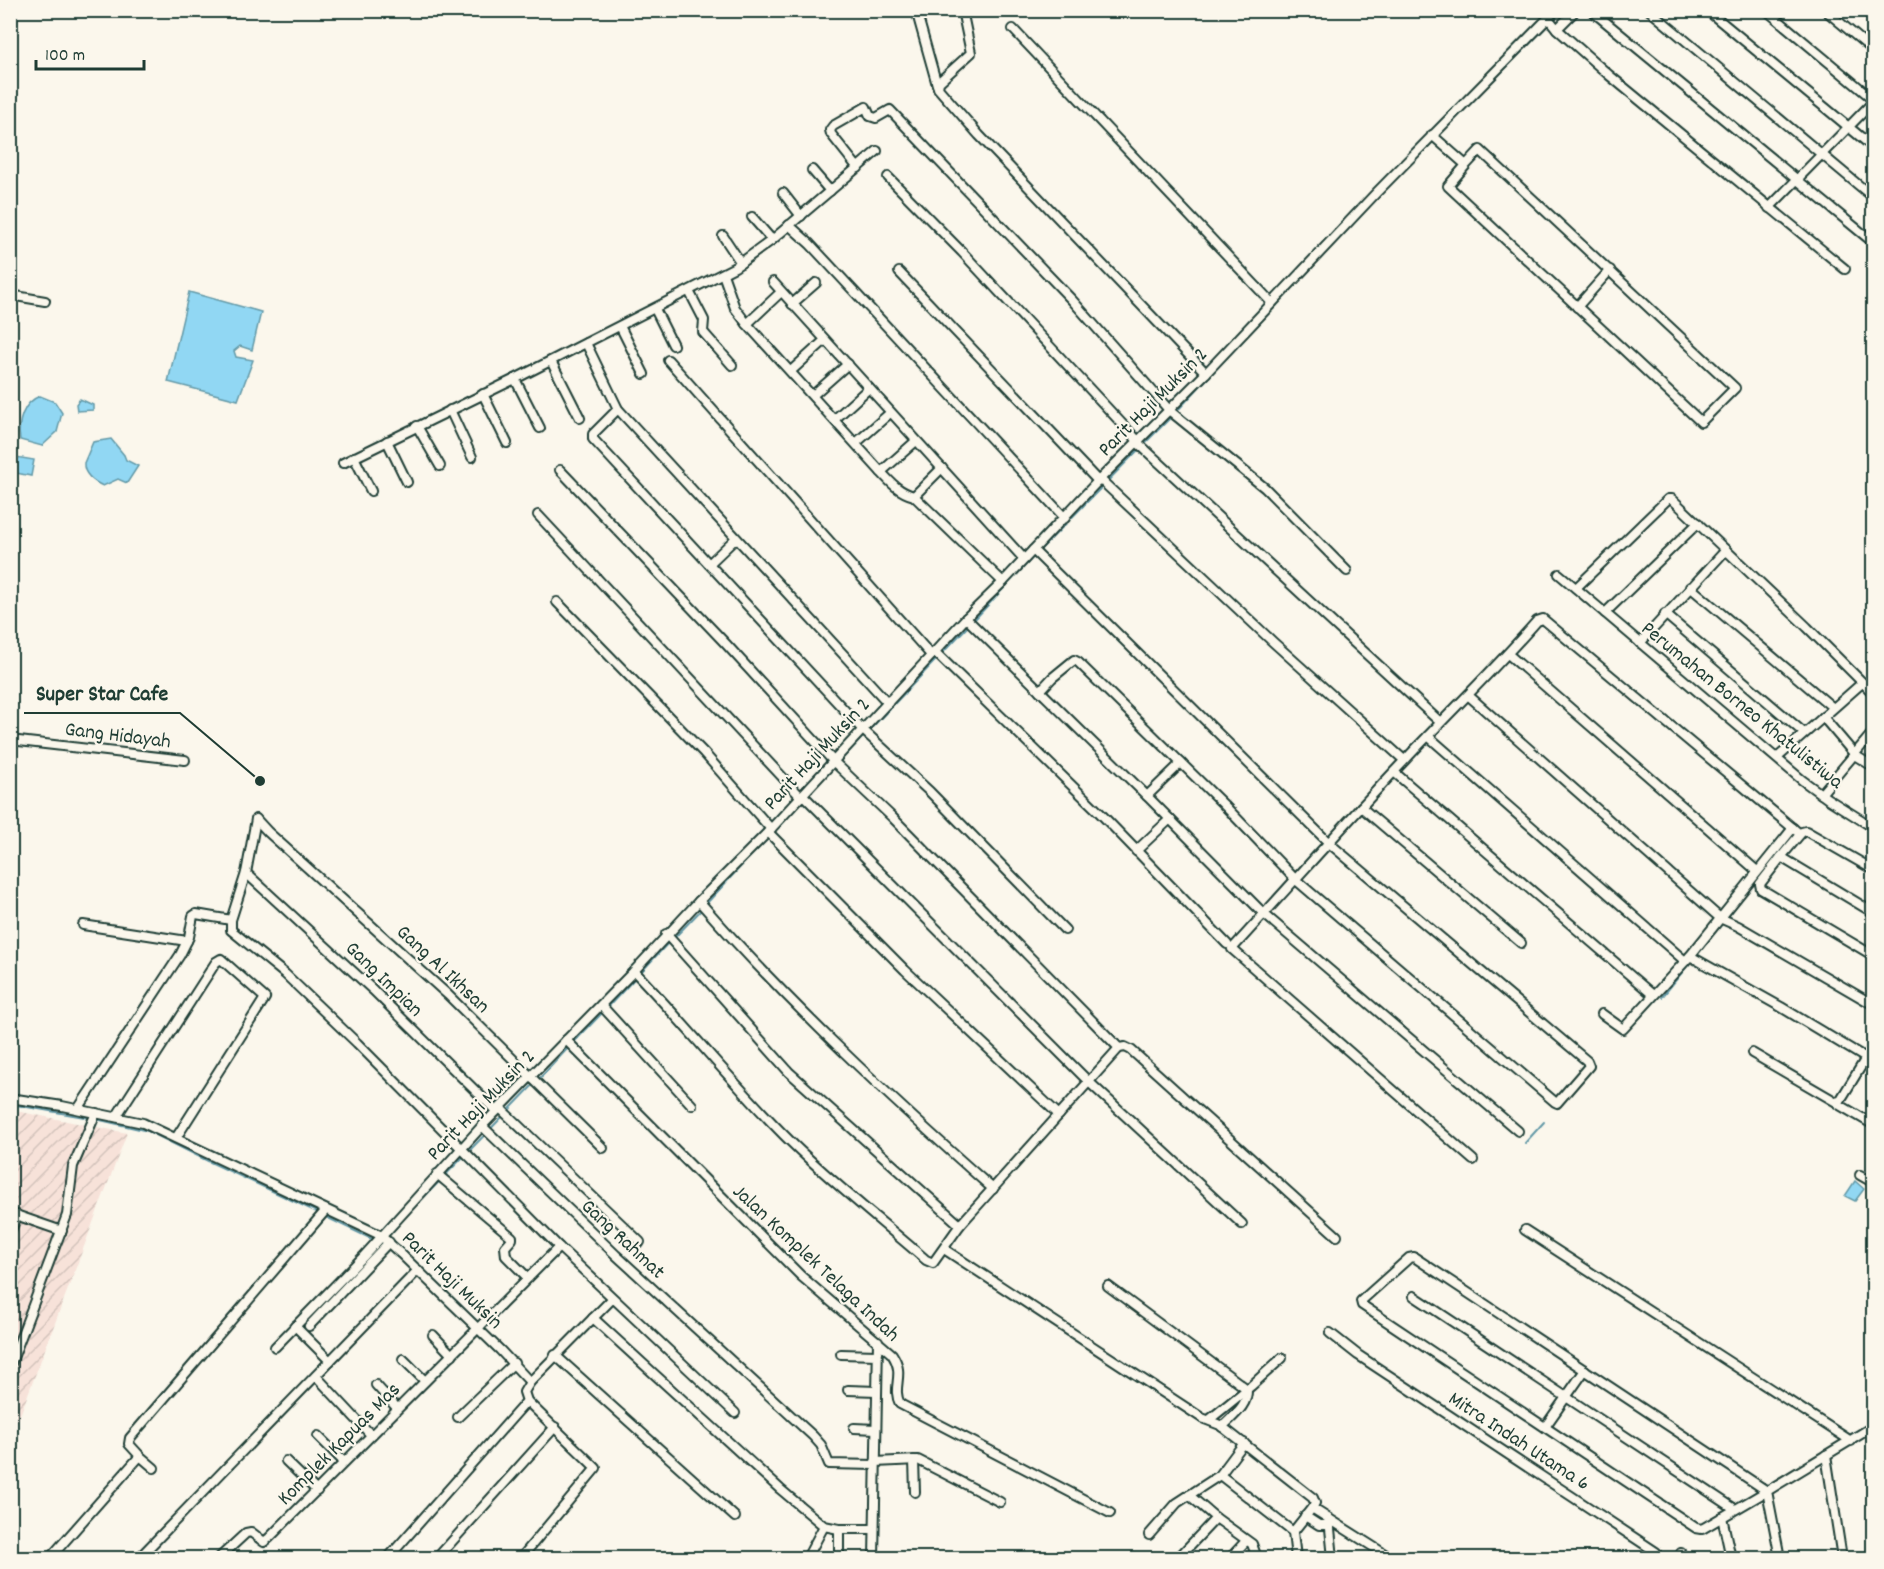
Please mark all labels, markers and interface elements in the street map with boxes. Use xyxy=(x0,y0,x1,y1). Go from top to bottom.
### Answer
scale bar xyxy=(36,33,144,71)
text: 100 m xyxy=(45,44,85,69)
street label: Parit Haji Muksin 2 xyxy=(1092,341,1216,465)
street label: Perumahan Borneo Khatulistiwa xyxy=(1633,615,1850,798)
callout: Super Star Cafe xyxy=(24,673,180,713)
text: Super Star Cafe xyxy=(36,680,168,711)
street label: Parit Haji Muksin 2 xyxy=(758,692,878,818)
street label: Gang Hidayah xyxy=(63,716,172,758)
street label: Gang Al Ikhsan xyxy=(388,919,496,1022)
street label: Gang Impian xyxy=(337,935,429,1025)
street label: Parit Haji Muksin 2 xyxy=(421,1044,543,1169)
street label: Jalan Komplek Telaga Indah xyxy=(724,1178,905,1350)
street label: Gang Rahmat xyxy=(573,1193,671,1287)
street label: Parit Haji Muksin xyxy=(393,1225,508,1337)
street label: Komplek Kapuas Mas xyxy=(272,1377,409,1514)
street label: Mitra Indah Utama 6 xyxy=(1442,1385,1595,1500)

